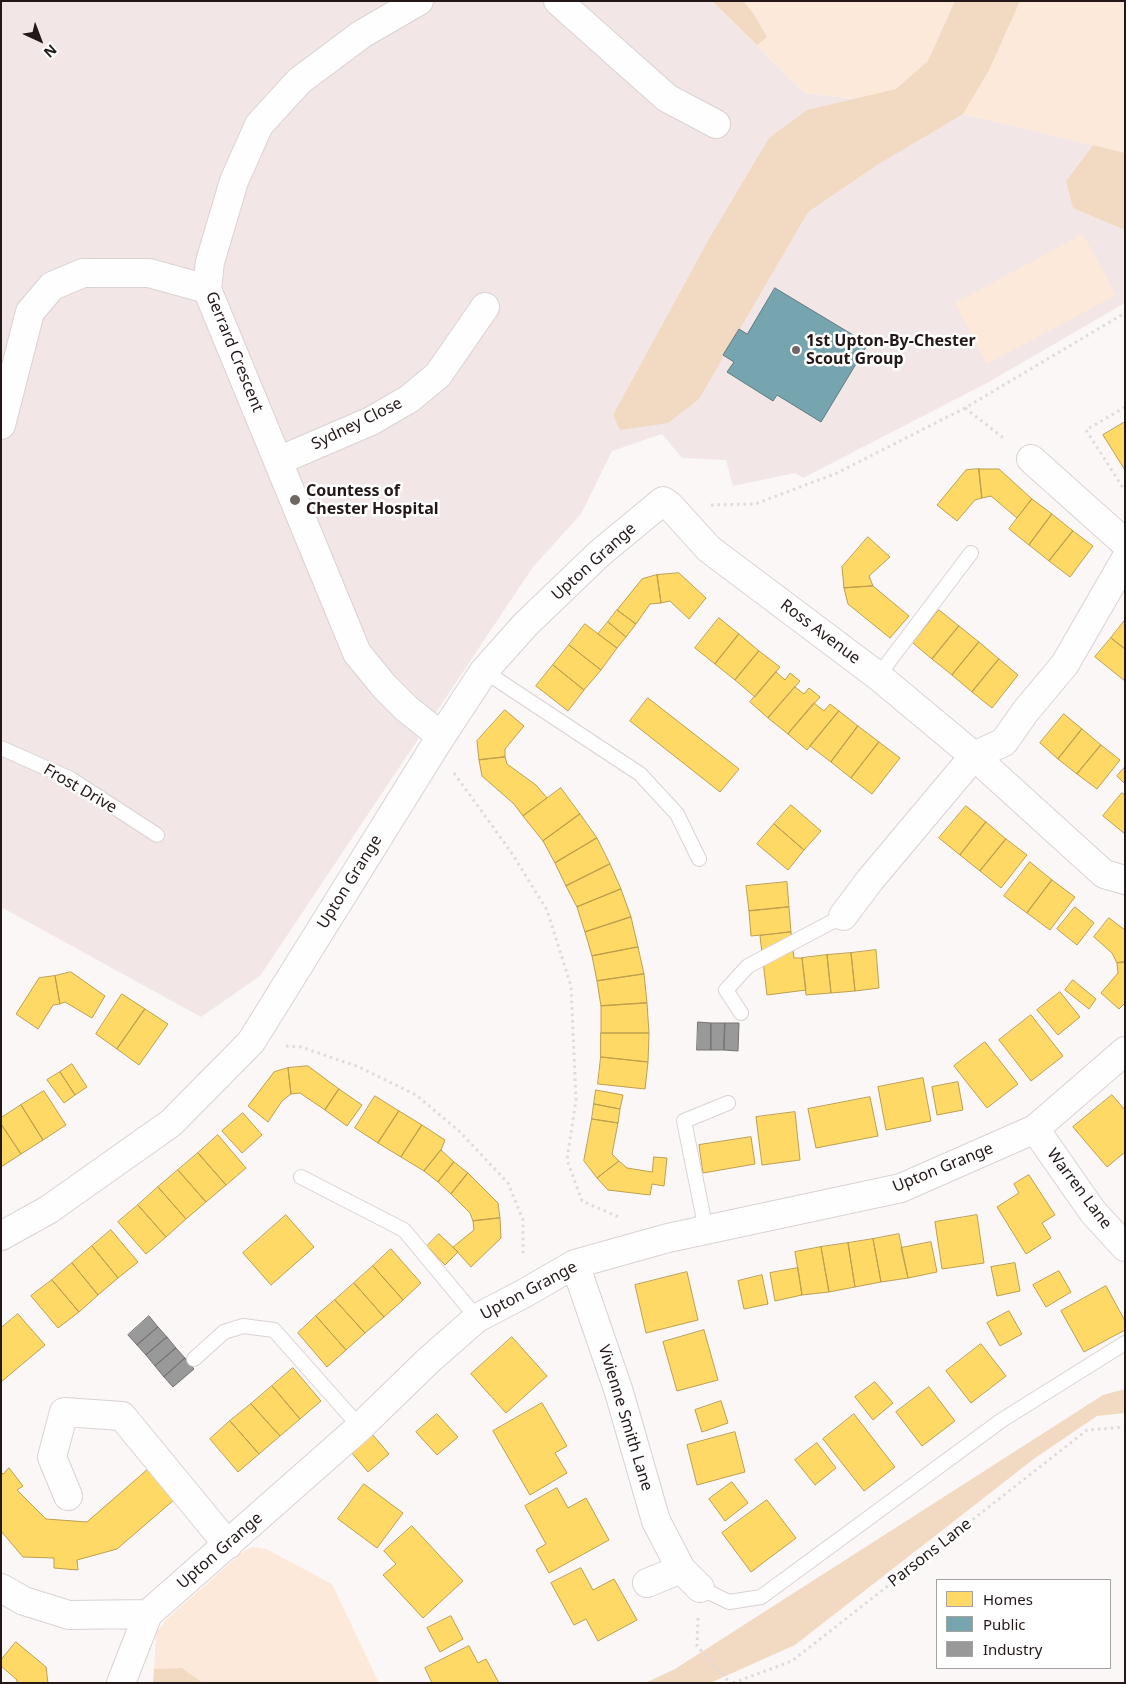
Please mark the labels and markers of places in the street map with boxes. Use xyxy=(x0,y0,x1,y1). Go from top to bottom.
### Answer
place label: 1st Upton-By-Chester Scout Group xyxy=(806,331,976,369)
marker: 1st Upton-By-Chester Scout Group xyxy=(790,344,802,356)
place label: Countess of Chester Hospital xyxy=(306,481,439,519)
marker: Countess of Chester Hospital xyxy=(288,493,302,507)

